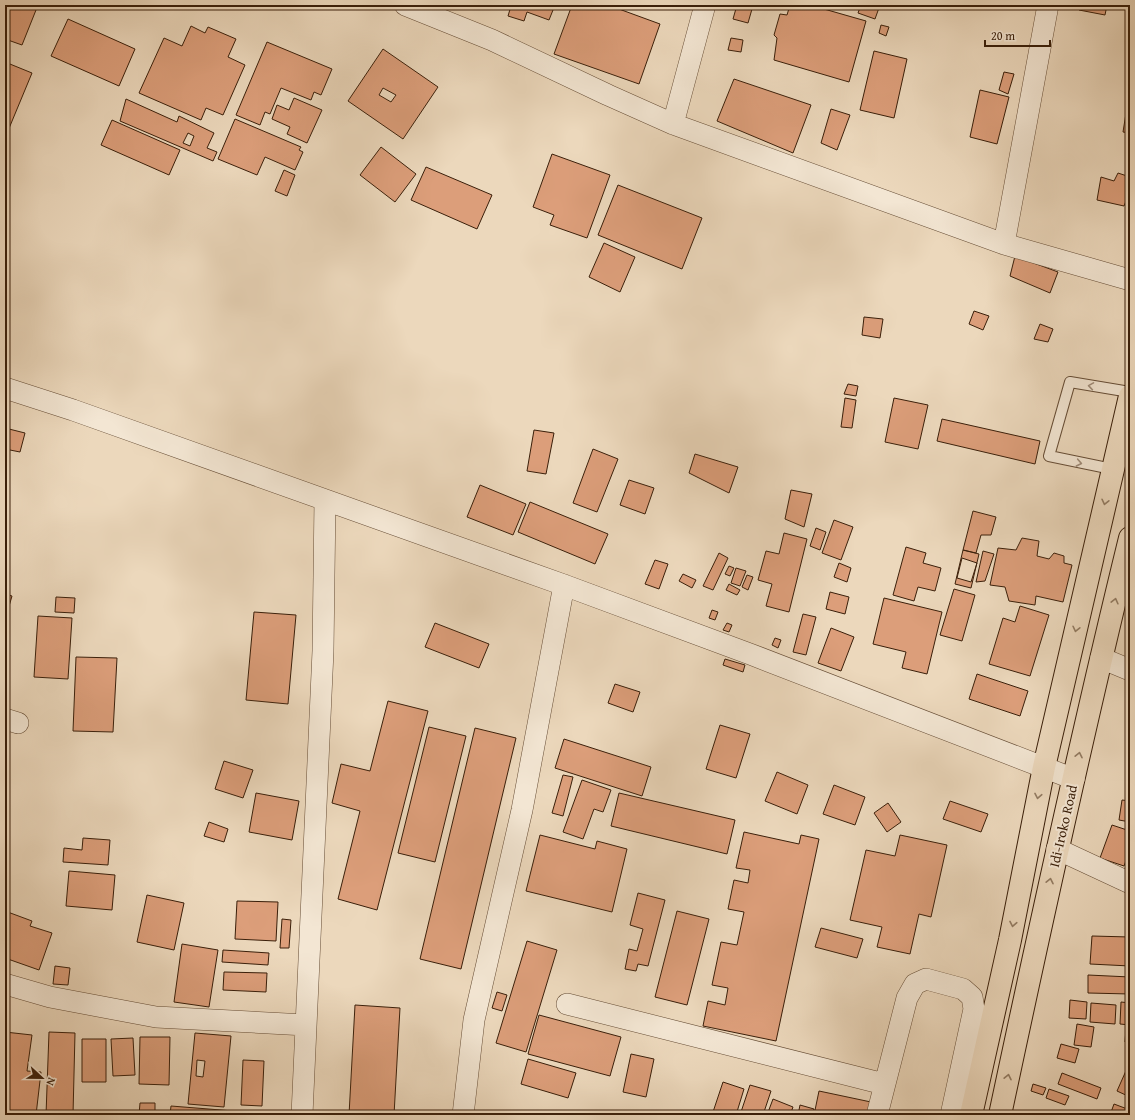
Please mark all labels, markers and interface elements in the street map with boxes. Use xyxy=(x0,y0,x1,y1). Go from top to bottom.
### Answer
scale bar xyxy=(985,22,1050,48)
text: 20 m xyxy=(991,27,1015,44)
one-way arrow xyxy=(1088,382,1095,391)
one-way arrow xyxy=(1076,458,1082,466)
one-way arrow xyxy=(1101,499,1109,505)
one-way arrow xyxy=(1110,597,1118,604)
one-way arrow xyxy=(1072,625,1080,632)
one-way arrow xyxy=(1075,752,1083,758)
street label: Idi-Iroko Road xyxy=(1044,782,1082,869)
one-way arrow xyxy=(1034,793,1043,799)
one-way arrow xyxy=(1046,878,1054,885)
one-way arrow xyxy=(1009,921,1017,927)
north arrow xyxy=(22,1058,62,1098)
one-way arrow xyxy=(1004,1074,1012,1080)
text: N xyxy=(42,1075,60,1089)

